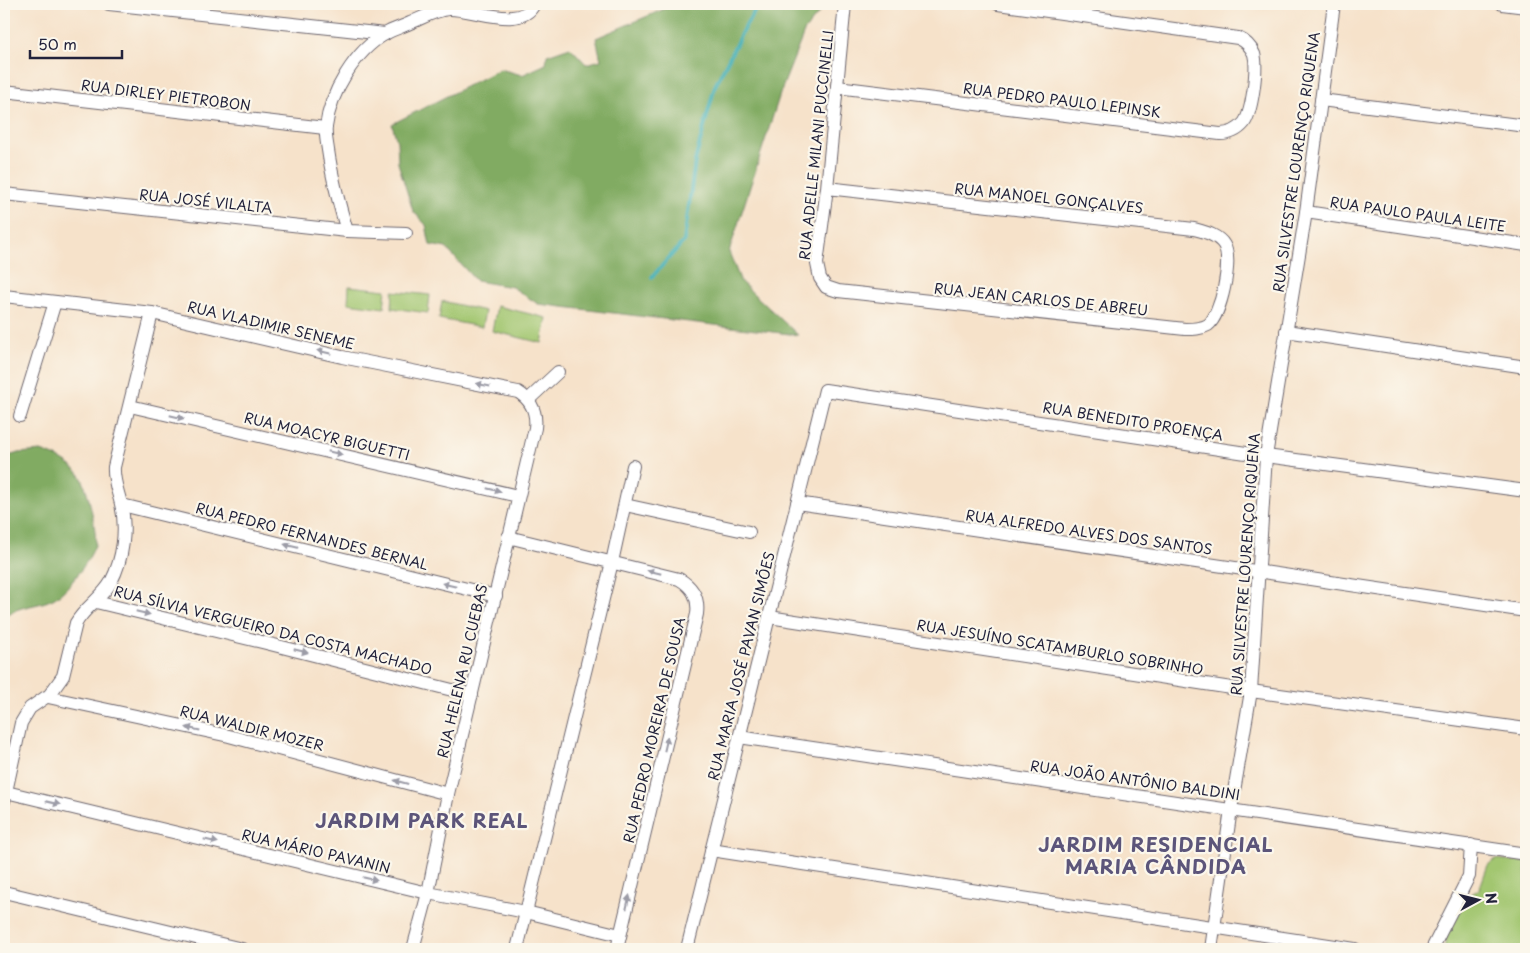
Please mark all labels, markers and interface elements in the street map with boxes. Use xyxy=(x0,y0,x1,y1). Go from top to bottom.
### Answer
scale bar xyxy=(30,28,122,60)
street label: RUA ADELLE MILANI PUCCINELLI xyxy=(793,29,839,261)
street label: RUA SILVESTRE LOURENÇO RIQUENA xyxy=(1267,30,1325,294)
text: 50 m xyxy=(38,32,77,55)
street label: RUA DIRLEY PIETROBON xyxy=(80,74,252,116)
street label: RUA PEDRO PAULO LEPINSK xyxy=(962,77,1162,123)
street label: RUA MANOEL GONÇALVES xyxy=(954,178,1144,218)
street label: RUA JOSÉ VILALTA xyxy=(138,184,274,218)
street label: RUA PAULO PAULA LEITE xyxy=(1329,191,1507,237)
street label: RUA JEAN CARLOS DE ABREU xyxy=(933,277,1149,321)
street label: RUA VLADIMIR SENEME xyxy=(185,296,357,354)
one-way arrow xyxy=(315,348,331,356)
one-way arrow xyxy=(474,381,490,389)
street label: RUA BENEDITO PROENÇA xyxy=(1041,396,1225,446)
street label: RUA MOACYR BIGUETTI xyxy=(242,407,412,465)
one-way arrow xyxy=(170,413,185,421)
street label: RUA SILVESTRE LOURENÇO RIQUENA xyxy=(1225,432,1265,696)
one-way arrow xyxy=(328,449,343,457)
one-way arrow xyxy=(486,486,501,494)
street label: RUA PEDRO FERNANDES BERNAL xyxy=(194,497,431,575)
street label: RUA ALFREDO ALVES DOS SANTOS xyxy=(964,504,1214,560)
one-way arrow xyxy=(283,542,298,550)
street label: RUA MARIA JOSÉ PAVAN SIMÕES xyxy=(702,549,780,783)
one-way arrow xyxy=(646,568,661,576)
street label: RUA SÍLVIA VERGUEIRO DA COSTA MACHADO xyxy=(112,580,434,680)
one-way arrow xyxy=(441,581,456,589)
street label: RUA HELENA RU CUEBAS xyxy=(432,582,492,760)
one-way arrow xyxy=(136,609,151,617)
street label: RUA JESUÍNO SCATAMBURLO SOBRINHO xyxy=(915,614,1205,680)
street label: RUA PEDRO MOREIRA DE SOUSA xyxy=(618,615,690,845)
one-way arrow xyxy=(294,648,309,656)
street label: RUA WALDIR MOZER xyxy=(178,700,326,756)
one-way arrow xyxy=(185,725,200,733)
one-way arrow xyxy=(662,736,670,751)
street label: RUA JOÃO ANTÔNIO BALDINI xyxy=(1029,755,1241,805)
one-way arrow xyxy=(394,777,409,785)
one-way arrow xyxy=(46,799,61,807)
district label: JARDIM PARK REAL xyxy=(315,806,529,834)
street label: RUA MÁRIO PAVANIN xyxy=(240,824,392,878)
district label: JARDIM RESIDENCIAL MARIA CÂNDIDA xyxy=(1038,830,1274,880)
one-way arrow xyxy=(204,837,219,845)
one-way arrow xyxy=(362,875,377,883)
north arrow xyxy=(1452,876,1502,926)
text: N xyxy=(1480,892,1502,905)
one-way arrow xyxy=(624,894,632,909)

